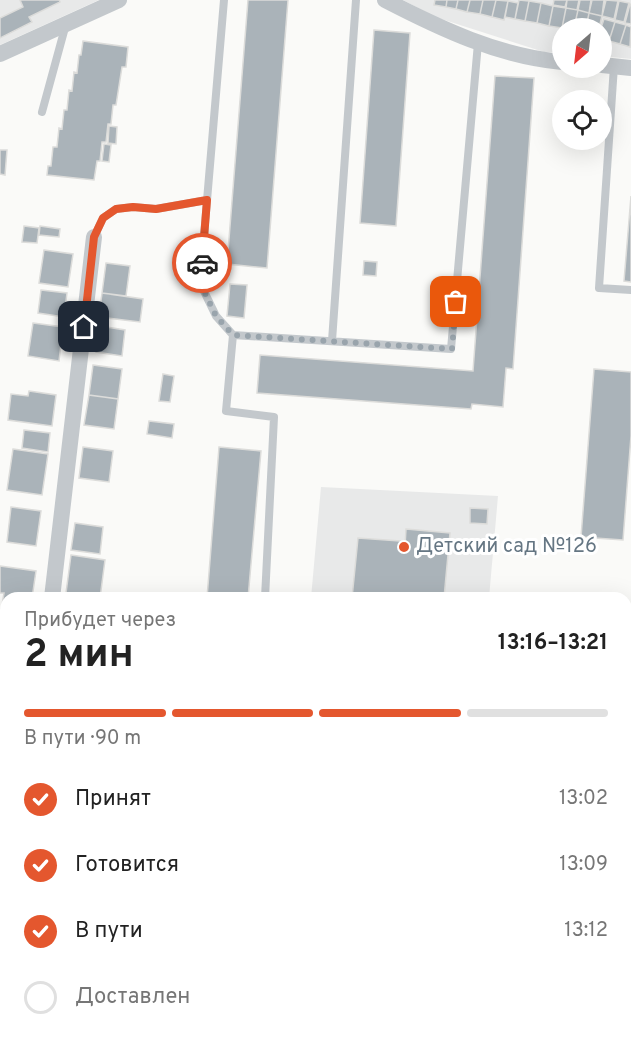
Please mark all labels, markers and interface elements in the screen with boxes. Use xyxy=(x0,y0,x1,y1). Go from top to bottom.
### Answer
north arrow xyxy=(552,18,612,78)
map controls xyxy=(552,18,612,150)
button: locate xyxy=(552,90,612,150)
courier xyxy=(172,233,232,293)
icon: car xyxy=(186,247,219,280)
pin xyxy=(430,276,481,327)
icon: bag xyxy=(439,285,472,318)
pin xyxy=(58,301,109,352)
icon: home xyxy=(67,310,100,343)
place label: Детский сад №126 xyxy=(416,534,597,560)
marker: Детский сад №126 xyxy=(397,540,411,554)
text: Прибудет через xyxy=(24,608,176,634)
text: 13:16–13:21 xyxy=(498,630,608,657)
text: 2 мин xyxy=(24,632,134,681)
text: В пути · 90 m xyxy=(24,726,141,752)
icon: check xyxy=(24,783,57,816)
text: Принят xyxy=(75,786,151,813)
text: 13:02 xyxy=(559,786,608,812)
icon: check xyxy=(24,849,57,882)
text: Готовится xyxy=(75,852,179,879)
text: 13:09 xyxy=(559,852,608,878)
icon: check xyxy=(24,915,57,948)
text: В пути xyxy=(75,918,143,945)
text: 13:12 xyxy=(564,918,608,944)
text: Доставлен xyxy=(75,984,190,1011)

